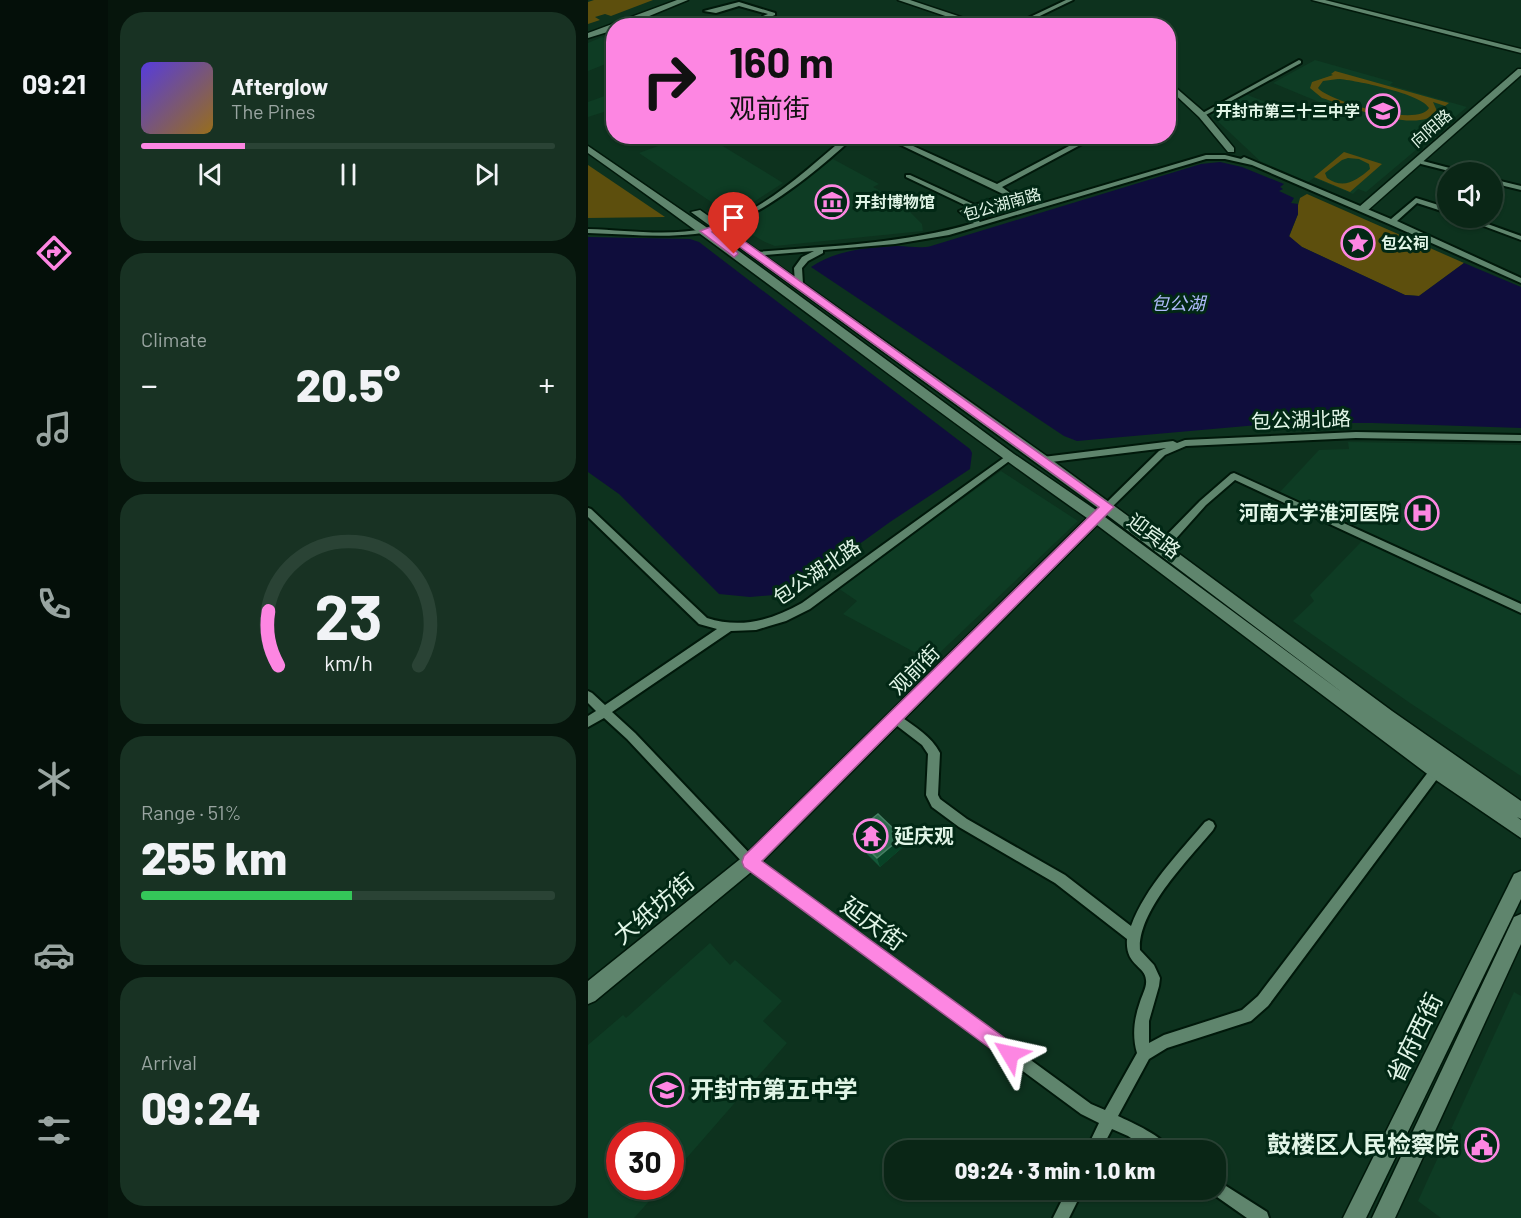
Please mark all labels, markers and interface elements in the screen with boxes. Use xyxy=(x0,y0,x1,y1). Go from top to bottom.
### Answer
text: 160 m xyxy=(729,36,834,86)
icon: right xyxy=(630,42,708,120)
text: 09:21 xyxy=(22,67,86,99)
text: Afterglow xyxy=(231,73,328,99)
text: 观前街 xyxy=(729,91,810,123)
school or university icon: 开封市第三十三中学 xyxy=(1365,93,1401,129)
text: The Pines xyxy=(231,99,315,123)
place label: 开封市第三十三中学 xyxy=(1216,101,1360,120)
street label: 向阳路 xyxy=(1406,105,1455,151)
icon: previous xyxy=(194,158,227,191)
icon: pause xyxy=(332,158,365,191)
icon: next xyxy=(470,158,503,191)
map controls xyxy=(1437,162,1503,228)
button: sound xyxy=(1437,162,1503,228)
street label: 包公湖南路 xyxy=(961,183,1043,224)
museum icon: 开封博物馆 xyxy=(814,184,850,220)
pin xyxy=(708,192,759,254)
place label: 开封博物馆 xyxy=(855,192,935,211)
icon: arrive xyxy=(717,201,750,234)
place icon: 包公祠 xyxy=(1340,225,1376,261)
icon: directions xyxy=(33,232,75,274)
place label: 包公祠 xyxy=(1381,233,1429,252)
water label: 包公湖 xyxy=(1151,292,1208,314)
text: Climate xyxy=(141,327,207,351)
text: 20.5° xyxy=(296,357,400,411)
text: − xyxy=(141,364,158,404)
text: + xyxy=(539,364,555,404)
street label: 包公湖北路 xyxy=(1251,405,1351,433)
icon: music xyxy=(33,408,75,450)
hospital icon: 河南大学淮河医院 xyxy=(1404,495,1440,531)
place label: 河南大学淮河医院 xyxy=(1239,500,1399,524)
street label: 迎宾路 xyxy=(1123,508,1186,563)
street label: 包公湖北路 xyxy=(768,533,865,609)
text: 23 xyxy=(314,578,382,652)
icon: phone xyxy=(33,583,75,625)
street label: 观前街 xyxy=(885,640,944,699)
text: km/h xyxy=(324,650,372,675)
icon: climate xyxy=(33,758,75,800)
text: Range · 51% xyxy=(141,800,241,824)
temple icon: 延庆观 xyxy=(853,818,889,854)
place label: 延庆观 xyxy=(894,823,954,847)
text: 255 km xyxy=(141,830,287,884)
street label: 大纸坊街 xyxy=(607,866,699,949)
street label: 延庆街 xyxy=(836,890,912,956)
icon: car xyxy=(33,934,75,976)
street label: 省府西街 xyxy=(1380,988,1448,1087)
position arrow xyxy=(978,1022,1042,1086)
text: Arrival xyxy=(141,1050,197,1074)
school or university icon: 开封市第五中学 xyxy=(649,1072,685,1108)
place label: 开封市第五中学 xyxy=(690,1074,858,1103)
text: 09:24 xyxy=(141,1080,261,1134)
icon: filters xyxy=(33,1109,75,1151)
speed limit sign: 30 xyxy=(606,1122,684,1200)
public building icon: 鼓楼区人民检察院 xyxy=(1464,1127,1500,1163)
place label: 鼓楼区人民检察院 xyxy=(1267,1129,1459,1158)
text: 09:24 · 3 min · 1.0 km xyxy=(955,1157,1155,1183)

